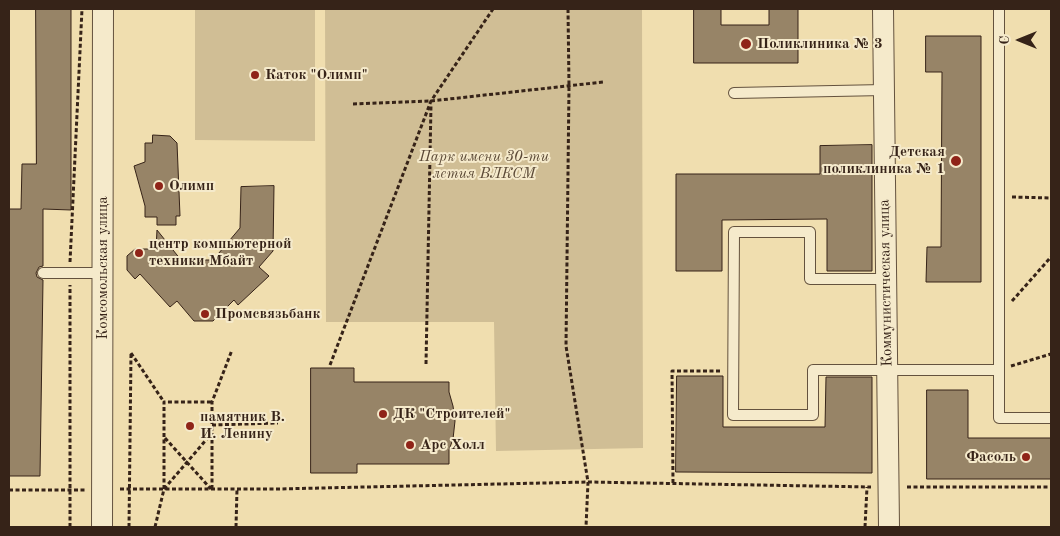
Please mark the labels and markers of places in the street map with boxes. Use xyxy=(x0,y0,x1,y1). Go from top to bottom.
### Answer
place label: Поликлиника № 3 xyxy=(757,35,883,53)
marker: Поликлиника № 3 xyxy=(739,37,753,51)
place label: Каток "Олимп" xyxy=(265,66,368,84)
marker: Каток "Олимп" xyxy=(249,69,261,81)
place label: Детская поликлиника № 1 xyxy=(823,143,945,178)
marker: Детская поликлиника № 1 xyxy=(949,154,963,168)
place label: Олимп xyxy=(169,177,214,195)
marker: Олимп xyxy=(153,180,165,192)
place label: центр компьютерной техники Мбайт xyxy=(149,235,292,270)
marker: центр компьютерной техники Мбайт xyxy=(133,247,145,259)
place label: Промсвязьбанк xyxy=(215,305,320,323)
marker: Промсвязьбанк xyxy=(199,308,211,320)
place label: ДК "Строителей" xyxy=(393,405,510,423)
place label: памятник В. И. Ленину xyxy=(200,408,285,443)
marker: ДК "Строителей" xyxy=(377,408,389,420)
marker: памятник В. И. Ленину xyxy=(184,420,196,432)
place label: Арс Холл xyxy=(420,436,485,454)
marker: Арс Холл xyxy=(404,439,416,451)
place label: Фасоль xyxy=(966,448,1016,466)
marker: Фасоль xyxy=(1020,451,1032,463)

